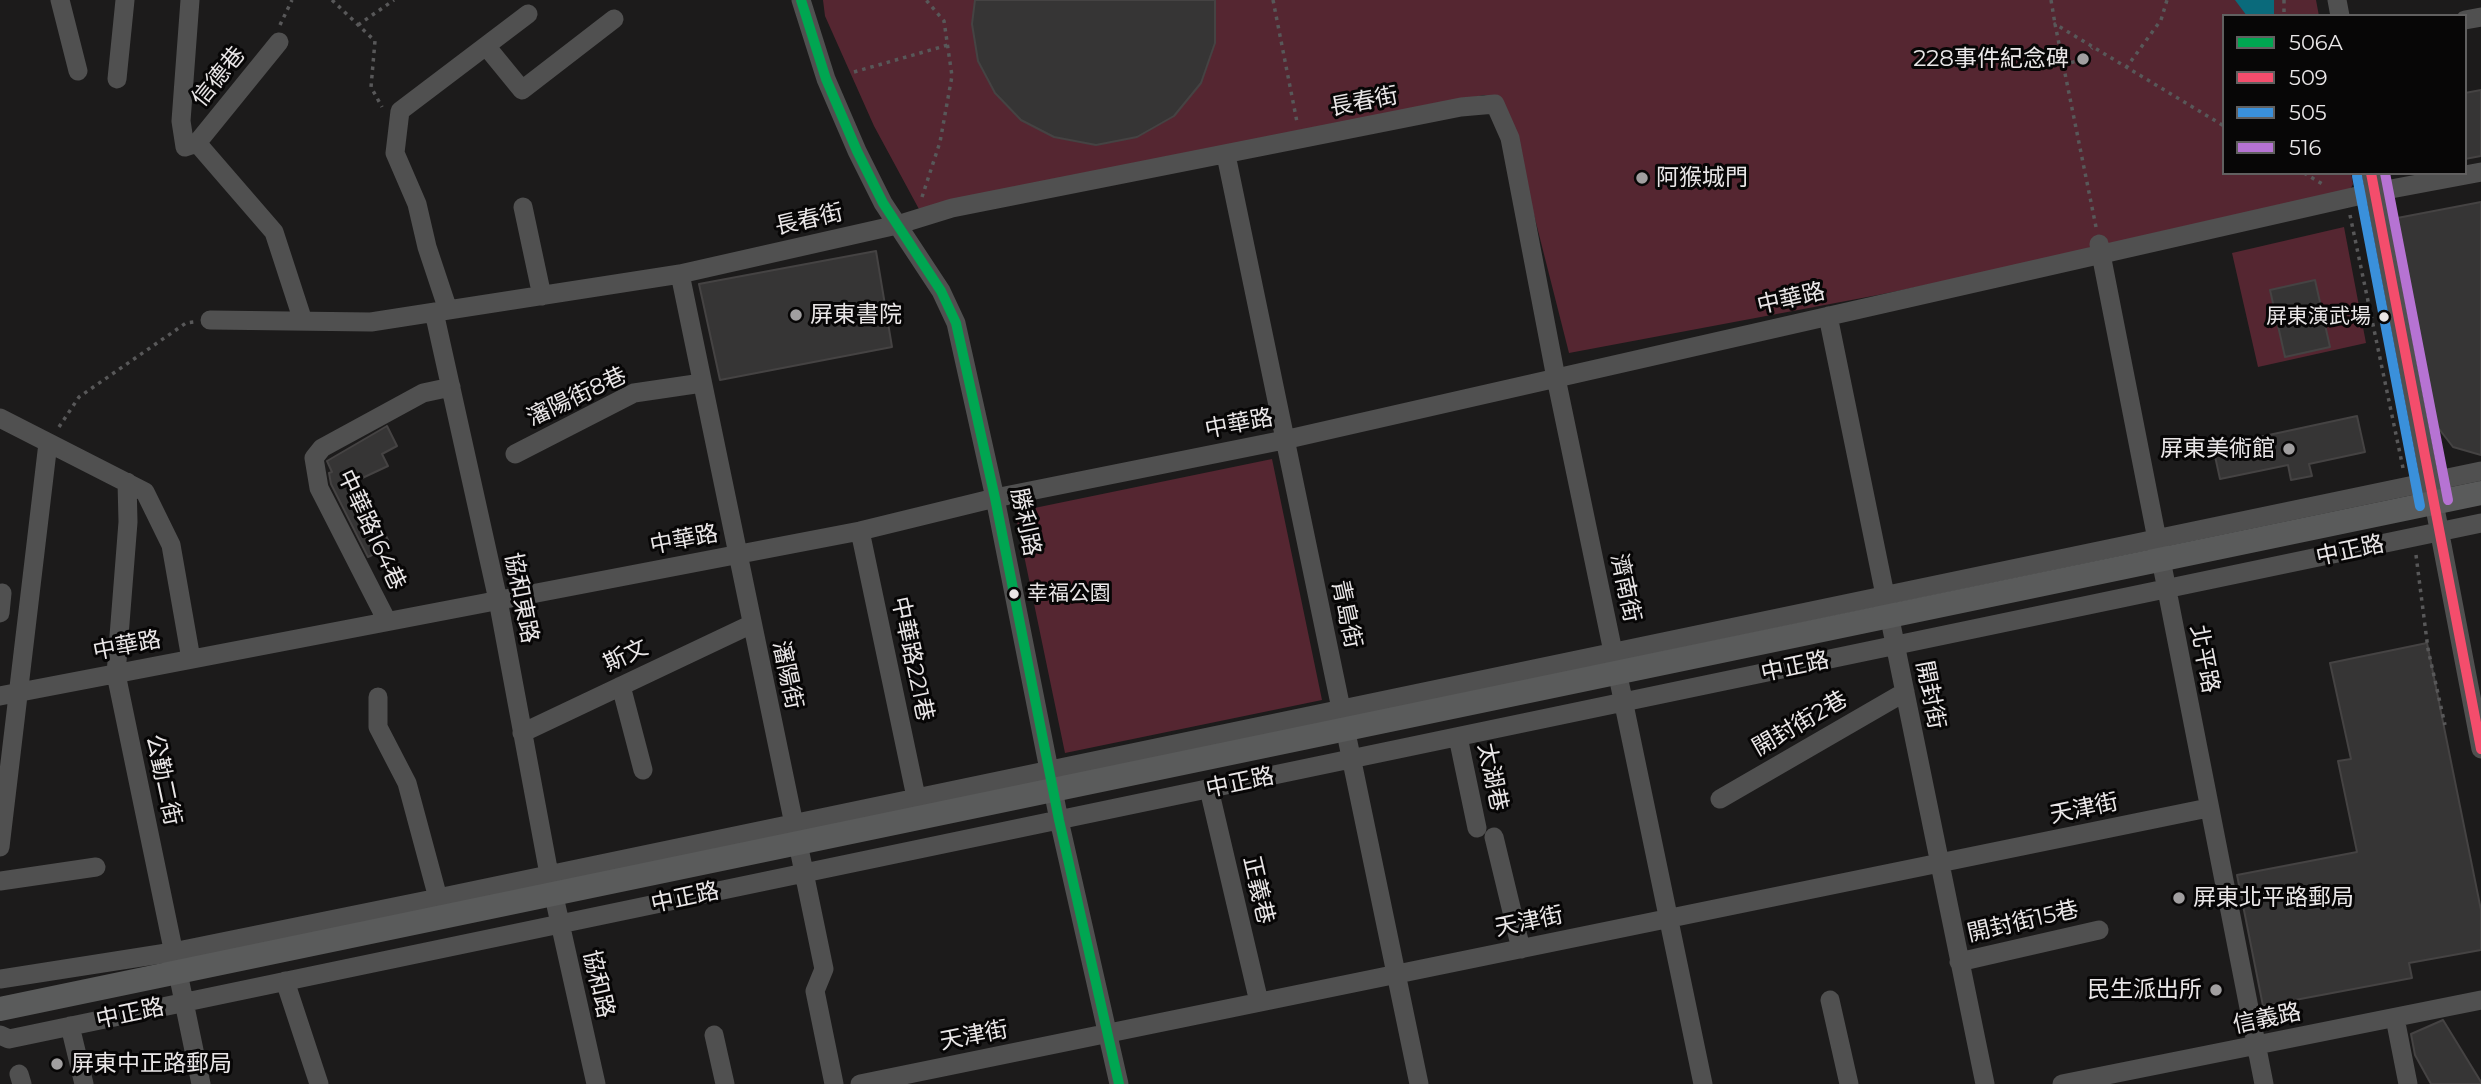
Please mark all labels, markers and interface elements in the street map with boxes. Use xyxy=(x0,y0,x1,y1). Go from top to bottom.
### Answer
legend xyxy=(2222,14,2467,175)
text: 506A xyxy=(2289,30,2343,55)
street label: 信德巷 xyxy=(187,42,251,112)
place label: 228事件紀念碑 xyxy=(1913,45,2069,73)
marker: 228事件紀念碑 xyxy=(2075,51,2091,67)
text: 509 xyxy=(2289,65,2328,90)
street label: 長春街 xyxy=(1328,82,1400,122)
text: 505 xyxy=(2289,100,2327,125)
text: 516 xyxy=(2289,135,2321,160)
place label: 阿猴城門 xyxy=(1656,164,1748,192)
marker: 阿猴城門 xyxy=(1634,170,1650,186)
street label: 長春街 xyxy=(772,199,846,241)
street label: 中華路 xyxy=(1754,278,1828,320)
place label: 屏東書院 xyxy=(810,301,902,329)
place label: 屏東演武場 xyxy=(2266,304,2371,330)
marker: 屏東書院 xyxy=(788,307,804,323)
marker: 屏東演武場 xyxy=(2377,310,2391,324)
street label: 瀋陽街8巷 xyxy=(523,362,631,432)
street label: 中華路 xyxy=(1203,404,1275,444)
place label: 屏東美術館 xyxy=(2160,435,2275,463)
marker: 屏東美術館 xyxy=(2281,441,2297,457)
street label: 中華路164巷 xyxy=(331,465,411,595)
street label: 勝利路 xyxy=(1004,485,1046,559)
street label: 中華路 xyxy=(648,520,720,560)
street label: 中正路 xyxy=(2313,530,2387,572)
street label: 協和東路 xyxy=(499,550,543,646)
street label: 濟南街 xyxy=(1604,551,1646,625)
street label: 青島街 xyxy=(1325,577,1367,651)
place label: 幸福公園 xyxy=(1027,581,1111,607)
marker: 幸福公園 xyxy=(1007,587,1021,601)
street label: 中華路221巷 xyxy=(885,594,939,724)
street label: 北平路 xyxy=(2184,623,2224,695)
street label: 中華路 xyxy=(91,626,163,666)
street label: 斯文 xyxy=(599,634,653,678)
street label: 瀋陽街 xyxy=(766,638,808,712)
street label: 中正路 xyxy=(1758,646,1832,688)
street label: 開封街 xyxy=(1910,659,1950,731)
street label: 開封街2巷 xyxy=(1748,686,1852,762)
street label: 公勤二街 xyxy=(140,732,186,828)
street label: 太湖巷 xyxy=(1471,740,1513,814)
street label: 中正路 xyxy=(1203,762,1277,804)
street label: 天津街 xyxy=(2047,788,2121,830)
street label: 正義巷 xyxy=(1237,853,1279,927)
street label: 中正路 xyxy=(648,877,722,919)
place label: 屏東北平路郵局 xyxy=(2193,884,2354,912)
marker: 屏東北平路郵局 xyxy=(2171,890,2187,906)
street label: 開封街15巷 xyxy=(1965,896,2081,948)
street label: 天津街 xyxy=(1492,901,1566,943)
street label: 協和路 xyxy=(577,947,619,1021)
place label: 民生派出所 xyxy=(2087,976,2202,1004)
marker: 民生派出所 xyxy=(2208,982,2224,998)
street label: 中正路 xyxy=(93,993,167,1035)
street label: 信義路 xyxy=(2230,998,2304,1040)
street label: 天津街 xyxy=(938,1016,1010,1056)
place label: 屏東中正路郵局 xyxy=(71,1050,232,1078)
marker: 屏東中正路郵局 xyxy=(49,1056,65,1072)

